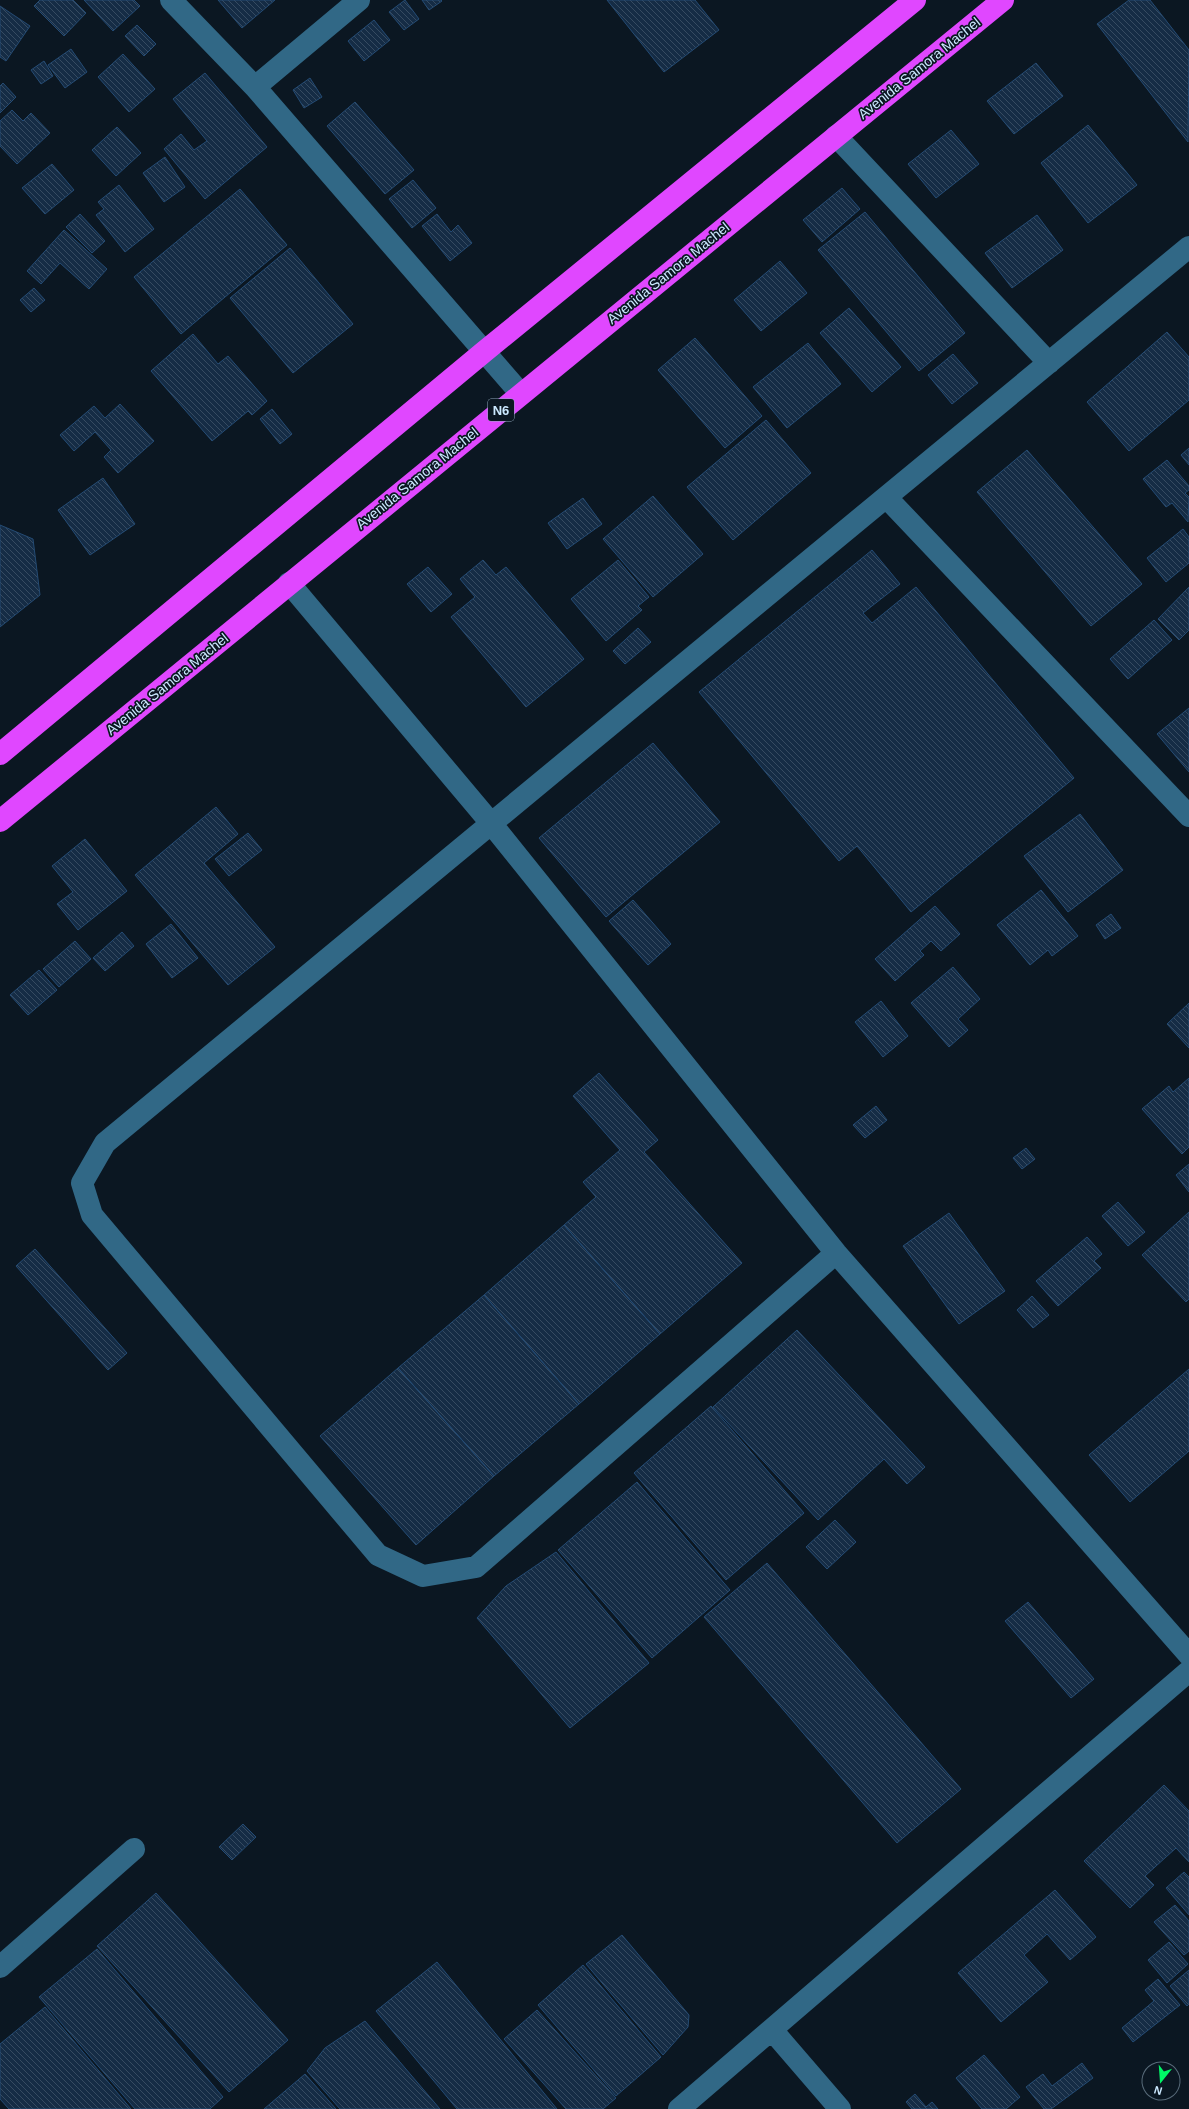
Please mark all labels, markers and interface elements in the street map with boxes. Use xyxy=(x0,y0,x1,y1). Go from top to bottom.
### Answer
street label: Avenida Samora Machel xyxy=(855,14,983,122)
street label: Avenida Samora Machel xyxy=(604,219,732,327)
road number: N6 xyxy=(488,399,514,421)
street label: Avenida Samora Machel xyxy=(353,424,481,532)
street label: Avenida Samora Machel xyxy=(103,630,231,738)
north arrow xyxy=(1141,2061,1181,2101)
text: N xyxy=(1152,2084,1164,2097)

